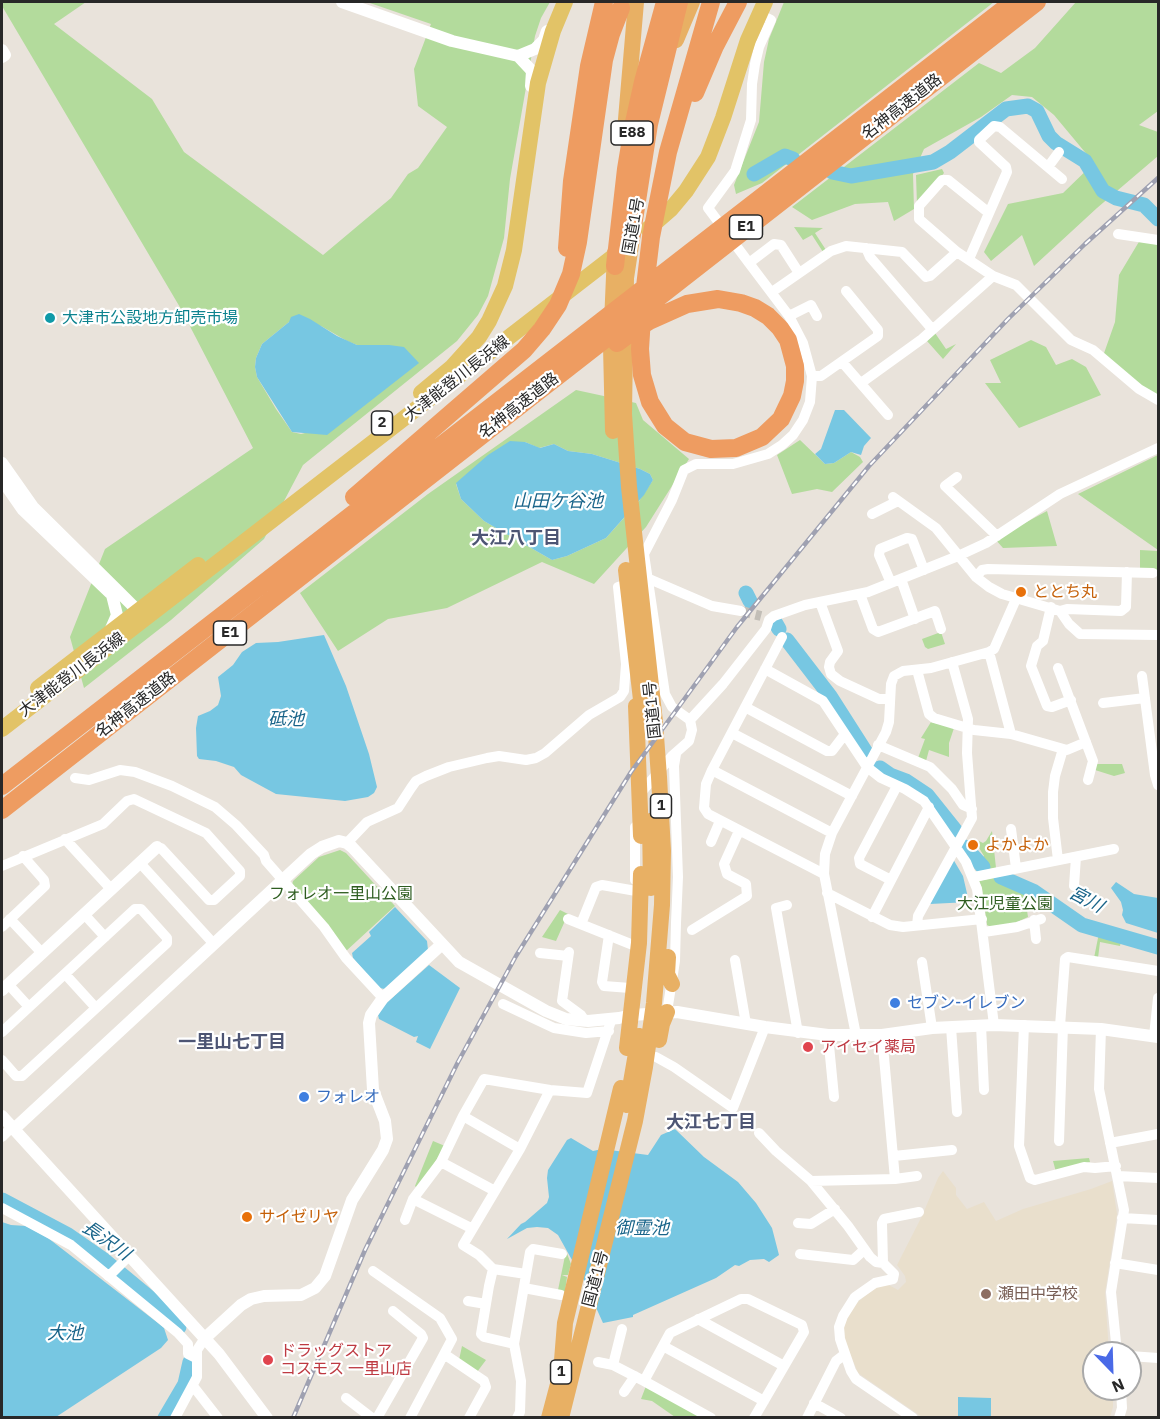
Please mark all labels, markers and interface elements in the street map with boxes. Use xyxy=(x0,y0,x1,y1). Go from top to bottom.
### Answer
street label: 名神高速道路 xyxy=(858,70,946,144)
road number: E88 xyxy=(611,121,653,145)
street label: 国道1号 xyxy=(620,196,648,256)
road number: E1 xyxy=(730,215,762,239)
place label: 大津市公設地方卸売市場 xyxy=(62,308,238,328)
marker: 大津市公設地方卸売市場 xyxy=(43,311,57,325)
street label: 大津能登川長浜線 xyxy=(401,332,513,426)
street label: 名神高速道路 xyxy=(475,369,563,443)
road number: 2 xyxy=(372,411,392,435)
water label: 山田ケ谷池 xyxy=(513,491,603,513)
district label: 大江八丁目 xyxy=(471,528,561,550)
place label: ととち丸 xyxy=(1033,582,1097,602)
marker: ととち丸 xyxy=(1014,585,1028,599)
road number: E1 xyxy=(214,621,246,645)
street label: 大津能登川長浜線 xyxy=(15,629,129,721)
street label: 名神高速道路 xyxy=(92,668,180,742)
street label: 国道1号 xyxy=(640,680,666,740)
water label: 砥池 xyxy=(268,709,304,731)
road number: 1 xyxy=(650,794,672,818)
place label: よかよか xyxy=(985,835,1049,855)
marker: よかよか xyxy=(966,838,980,852)
water label: 宮川 xyxy=(1065,882,1107,918)
park label: フォレオ一里山公園 xyxy=(269,884,413,904)
park label: 大江児童公園 xyxy=(957,894,1053,914)
place label: セブン-イレブン xyxy=(907,993,1025,1013)
marker: セブン-イレブン xyxy=(888,996,902,1010)
district label: 一里山七丁目 xyxy=(178,1032,286,1054)
place label: アイセイ薬局 xyxy=(820,1037,916,1057)
marker: アイセイ薬局 xyxy=(801,1040,815,1054)
place label: フォレオ xyxy=(316,1087,380,1107)
marker: フォレオ xyxy=(297,1090,311,1104)
district label: 大江七丁目 xyxy=(666,1112,756,1134)
place label: サイゼリヤ xyxy=(259,1207,339,1227)
marker: サイゼリヤ xyxy=(240,1210,254,1224)
water label: 長沢川 xyxy=(78,1217,134,1265)
water label: 御霊池 xyxy=(615,1218,669,1240)
street label: 国道1号 xyxy=(579,1249,613,1309)
place label: 瀬田中学校 xyxy=(998,1284,1078,1304)
marker: 瀬田中学校 xyxy=(979,1287,993,1301)
water label: 大池 xyxy=(47,1323,83,1345)
place label: ドラッグストア コスモス 一里山店 xyxy=(280,1341,412,1379)
north arrow xyxy=(1082,1341,1142,1401)
marker: ドラッグストア コスモス 一里山店 xyxy=(261,1353,275,1367)
road number: 1 xyxy=(550,1360,572,1384)
text: N xyxy=(1109,1374,1127,1397)

